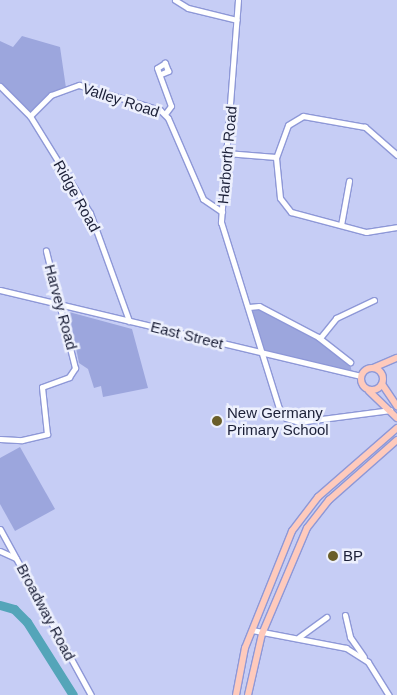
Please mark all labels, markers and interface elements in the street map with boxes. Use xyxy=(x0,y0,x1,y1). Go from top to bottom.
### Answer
street label: Valley Road xyxy=(80,79,162,121)
street label: Harborth Road xyxy=(214,105,240,205)
street label: Ridge Road xyxy=(50,157,104,235)
street label: Harvey Road xyxy=(41,262,81,352)
street label: East Street xyxy=(149,317,225,353)
place label: New Germany Primary School xyxy=(227,403,329,438)
marker: New Germany Primary School xyxy=(211,415,223,427)
place label: BP xyxy=(343,547,363,565)
marker: BP xyxy=(327,550,339,562)
street label: Broadway Road xyxy=(13,561,79,663)

